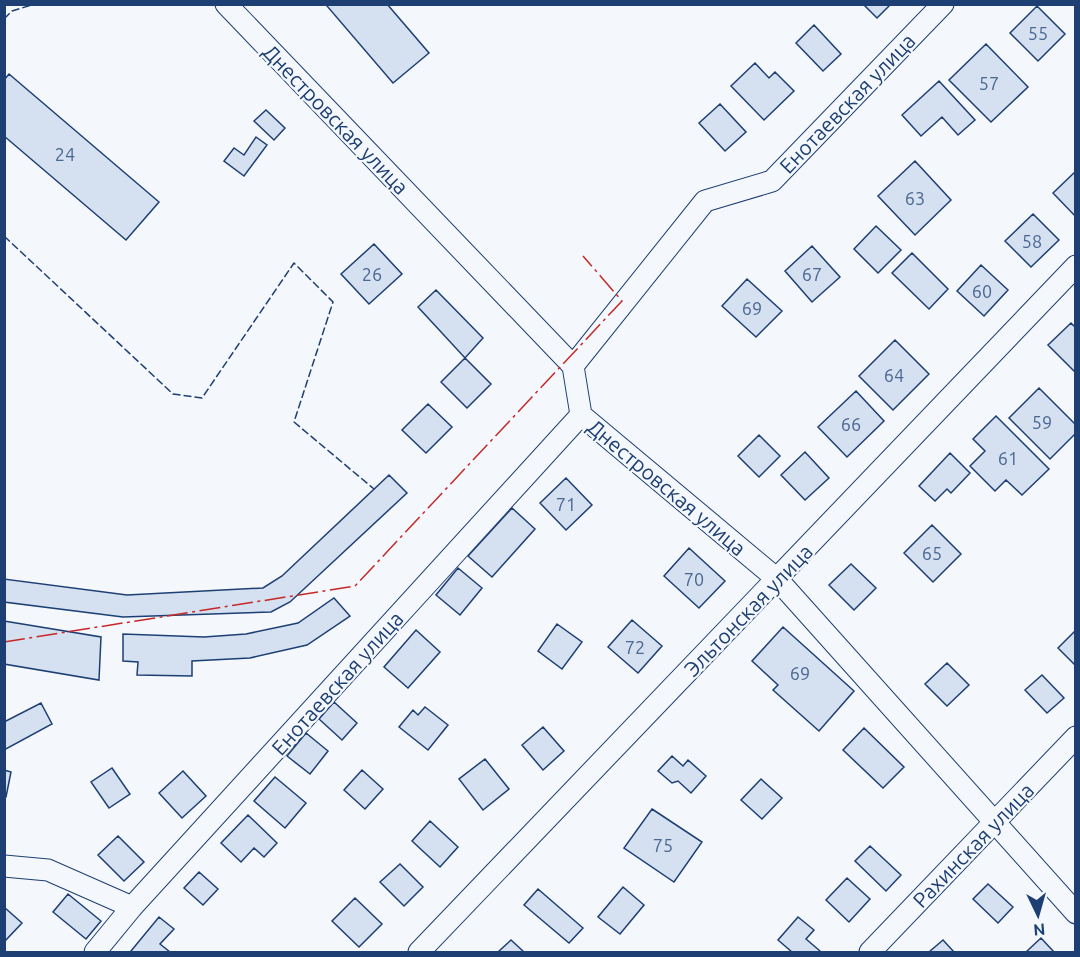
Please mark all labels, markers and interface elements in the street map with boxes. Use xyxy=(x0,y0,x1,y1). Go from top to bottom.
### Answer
house number: 55 xyxy=(1028,23,1048,43)
street label: Енотаевская улица xyxy=(774,28,920,178)
street label: Днестровская улица xyxy=(258,39,414,199)
house number: 57 xyxy=(979,73,999,93)
house number: 24 xyxy=(55,144,75,164)
house number: 63 xyxy=(905,188,925,208)
house number: 58 xyxy=(1022,231,1042,251)
house number: 26 xyxy=(362,264,382,284)
house number: 67 xyxy=(802,264,822,284)
house number: 60 xyxy=(972,281,992,301)
house number: 69 xyxy=(742,298,762,318)
house number: 64 xyxy=(884,365,904,385)
house number: 59 xyxy=(1032,412,1052,432)
street label: Днестровская улица xyxy=(583,414,751,560)
house number: 66 xyxy=(841,414,861,434)
house number: 61 xyxy=(998,448,1018,468)
house number: 71 xyxy=(556,494,576,514)
street label: Эльтонская улица xyxy=(679,539,817,681)
house number: 65 xyxy=(922,543,942,563)
house number: 70 xyxy=(684,569,704,589)
street label: Енотаевская улица xyxy=(266,606,408,760)
house number: 72 xyxy=(625,637,645,657)
house number: 69 xyxy=(790,663,810,683)
street label: Рахинская улица xyxy=(908,778,1038,912)
house number: 75 xyxy=(653,835,673,855)
north arrow xyxy=(1008,885,1068,945)
text: N xyxy=(1033,920,1046,939)

